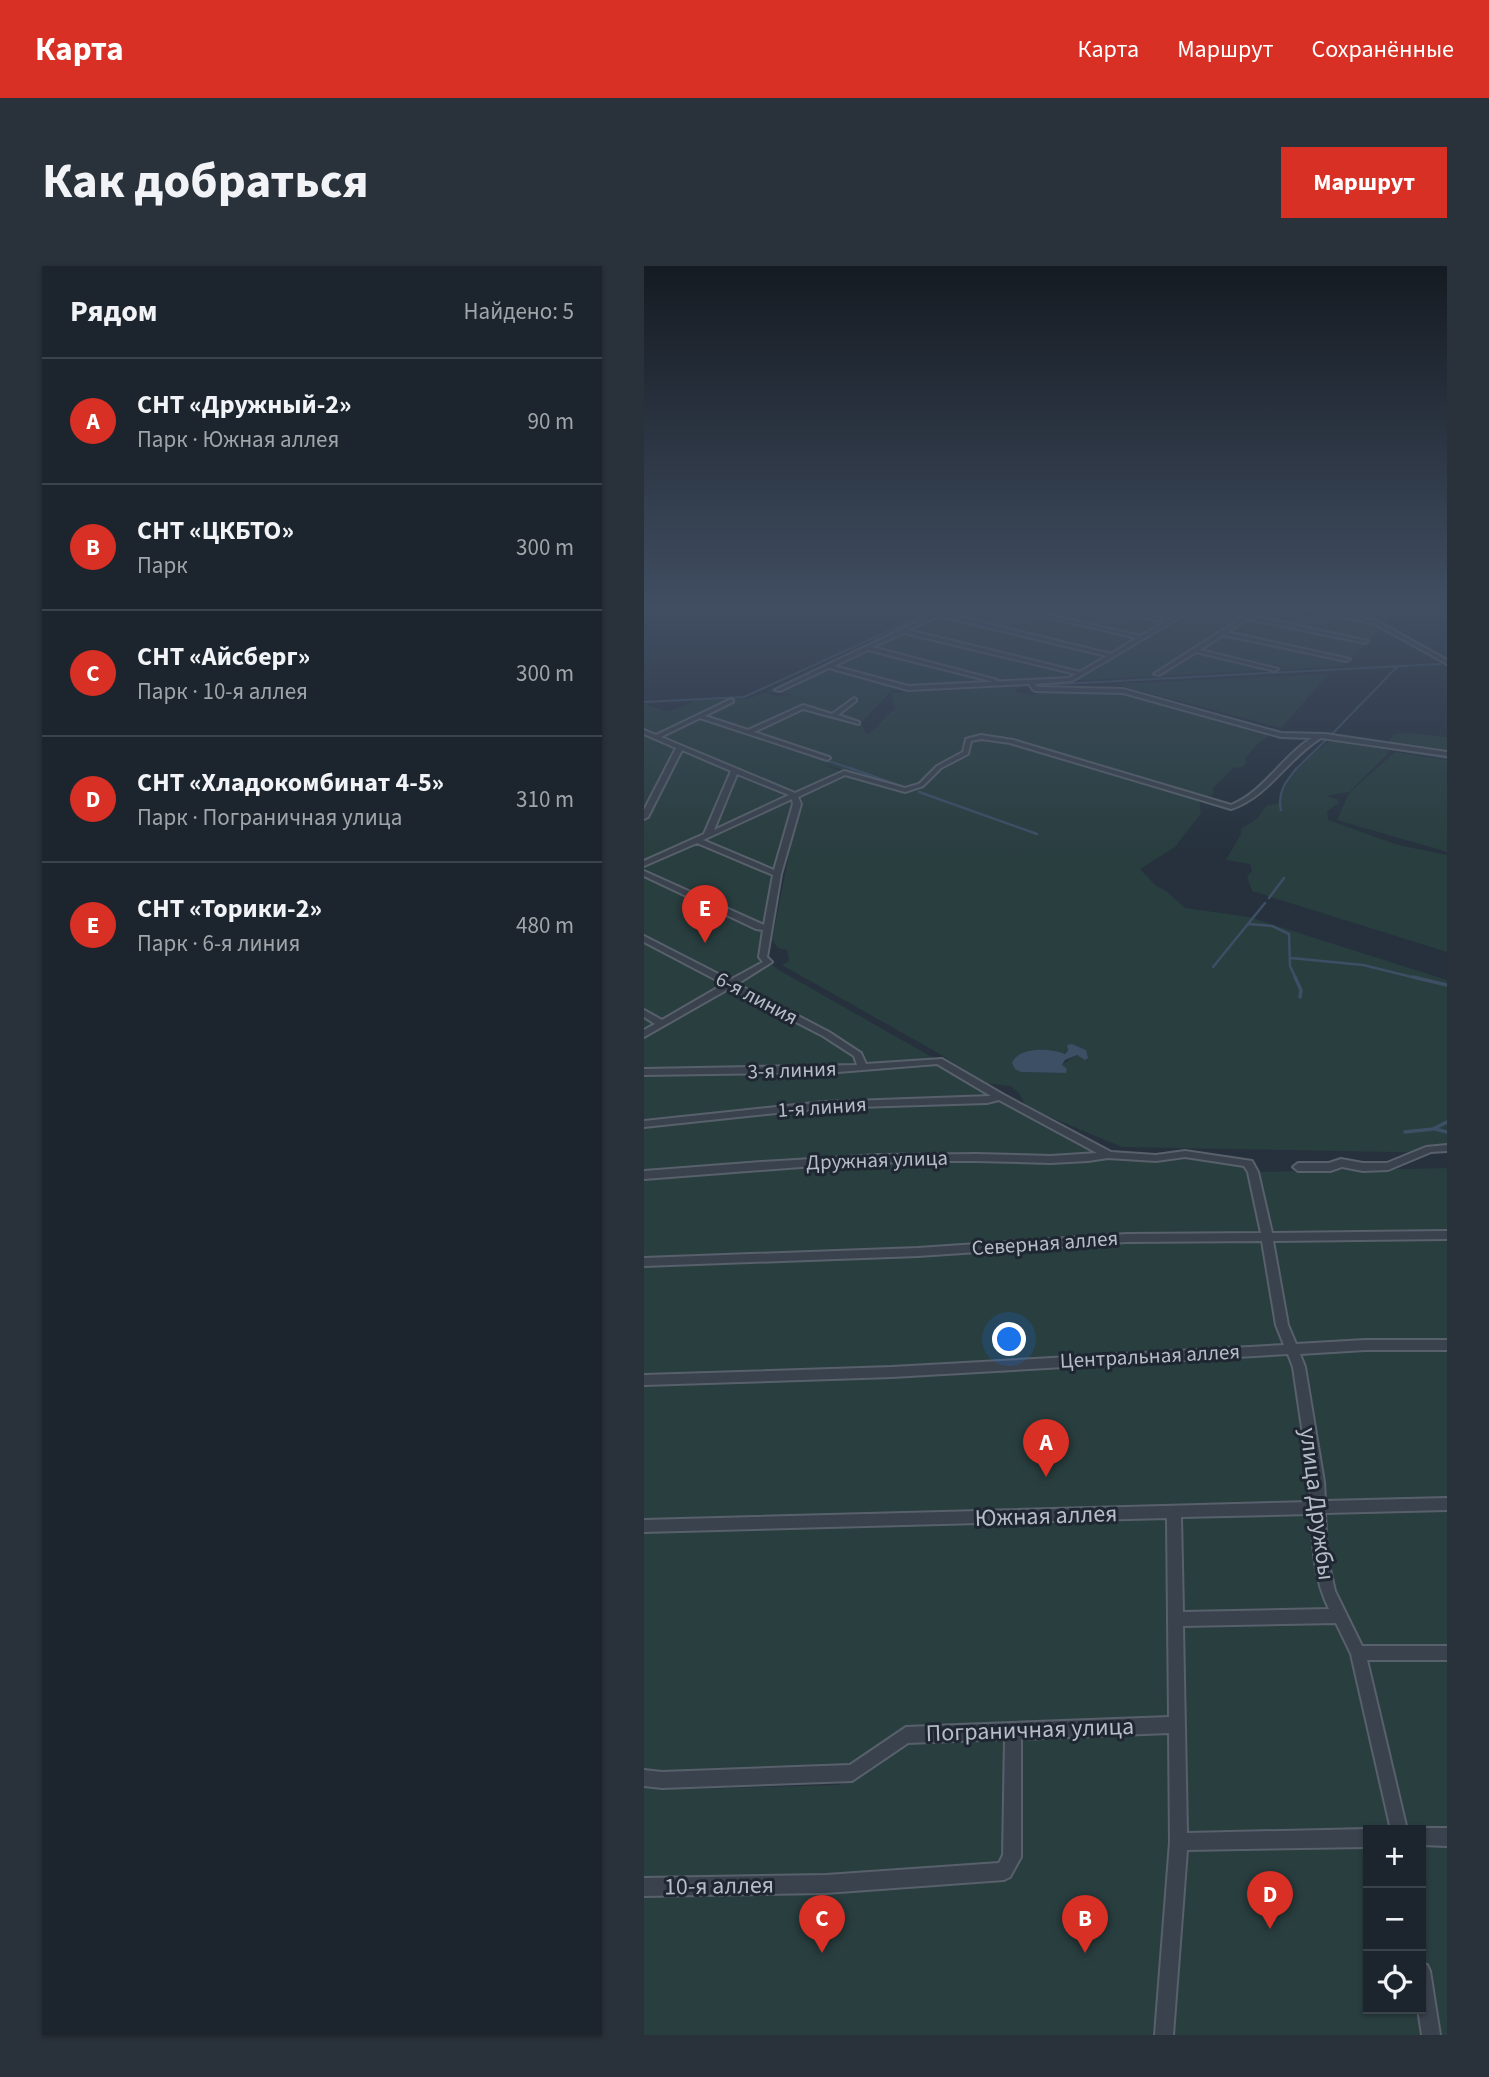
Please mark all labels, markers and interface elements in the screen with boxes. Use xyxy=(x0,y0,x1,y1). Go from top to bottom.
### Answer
text: Карта xyxy=(35,26,124,73)
text: Карта xyxy=(1078,32,1139,67)
text: Маршрут xyxy=(1177,32,1273,67)
text: Сохранённые xyxy=(1311,32,1454,67)
text: Как добраться xyxy=(42,147,369,217)
button: Маршрут xyxy=(1281,147,1447,218)
text: Рядом xyxy=(70,290,158,333)
text: Найдено: 5 xyxy=(464,295,574,328)
text: СНТ «Дружный-2» xyxy=(137,386,352,423)
text: A xyxy=(86,405,100,438)
text: 90 m xyxy=(527,405,574,438)
text: Парк · Южная аллея xyxy=(137,423,339,456)
text: СНТ «ЦКБТО» xyxy=(137,512,294,549)
text: B xyxy=(86,531,100,564)
text: 300 m xyxy=(516,531,574,564)
text: Парк xyxy=(137,549,188,582)
text: СНТ «Айсберг» xyxy=(137,638,310,675)
text: C xyxy=(86,657,100,690)
text: 300 m xyxy=(516,657,574,690)
text: Парк · 10-я аллея xyxy=(137,675,308,708)
text: СНТ «Хладокомбинат 4-5» xyxy=(137,764,444,801)
text: D xyxy=(86,783,100,816)
text: 310 m xyxy=(516,783,574,816)
text: Парк · Пограничная улица xyxy=(137,801,402,834)
pin: E xyxy=(682,885,728,943)
text: СНТ «Торики-2» xyxy=(137,890,322,927)
text: E xyxy=(87,909,99,942)
text: 480 m xyxy=(516,909,574,942)
text: Парк · 6-я линия xyxy=(137,927,300,960)
street label: 6-я линия xyxy=(711,964,803,1032)
street label: 3-я линия xyxy=(747,1053,837,1087)
street label: 1-я линия xyxy=(776,1089,868,1125)
street label: Дружная улица xyxy=(806,1143,948,1177)
street label: Северная аллея xyxy=(971,1223,1119,1263)
your location xyxy=(992,1322,1026,1356)
street label: Центральная аллея xyxy=(1059,1336,1241,1376)
pin: A xyxy=(1023,1419,1069,1477)
street label: улица Дружбы xyxy=(1290,1426,1344,1582)
street label: Южная аллея xyxy=(974,1496,1118,1536)
street label: Пограничная улица xyxy=(925,1709,1135,1751)
map controls xyxy=(1363,1825,1426,2014)
button: + xyxy=(1363,1825,1426,1888)
street label: 10-я аллея xyxy=(664,1868,774,1904)
pin: D xyxy=(1247,1871,1293,1929)
button: − xyxy=(1363,1888,1426,1951)
pin: C xyxy=(799,1895,845,1953)
pin: B xyxy=(1062,1895,1108,1953)
button: locate xyxy=(1363,1951,1426,2014)

